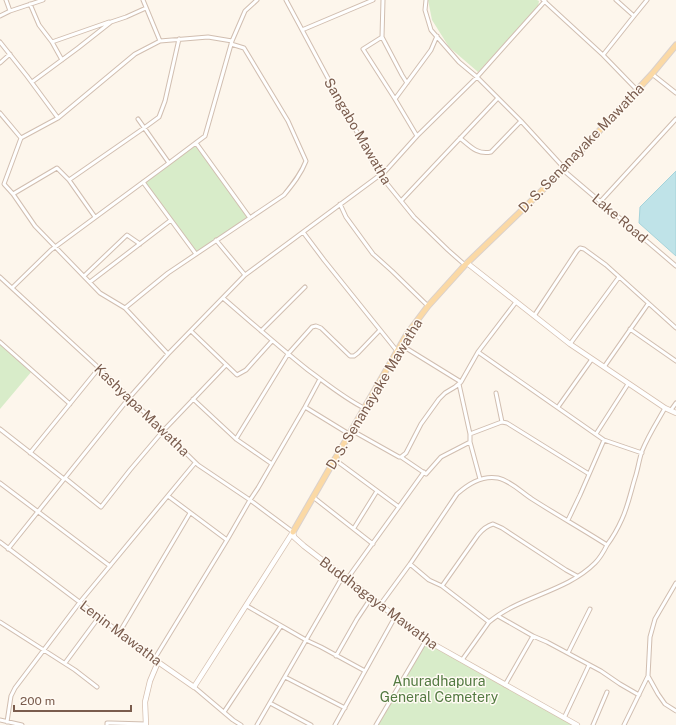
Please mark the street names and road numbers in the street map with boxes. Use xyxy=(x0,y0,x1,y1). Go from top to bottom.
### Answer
street label: Sangabo Mawatha xyxy=(321,75,395,187)
street label: D. S. Senanayake Mawatha xyxy=(515,80,647,216)
street label: Lake Road xyxy=(589,190,651,246)
street label: D. S. Senanayake Mawatha xyxy=(323,316,425,472)
street label: Kashyapa Mawatha xyxy=(91,361,193,459)
street label: Buddhagaya Mawatha xyxy=(317,553,441,653)
street label: Lenin Mawatha xyxy=(77,597,165,669)

